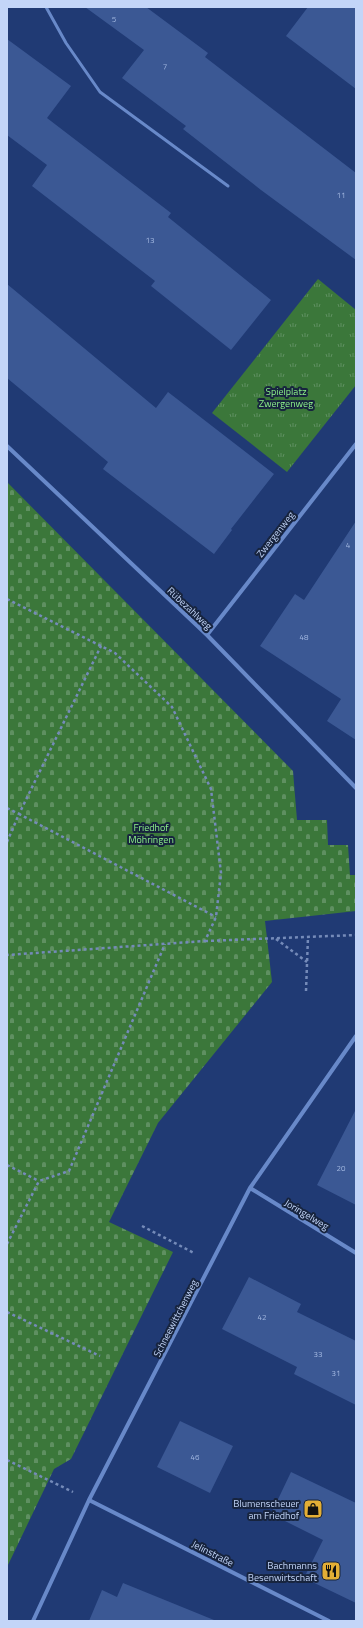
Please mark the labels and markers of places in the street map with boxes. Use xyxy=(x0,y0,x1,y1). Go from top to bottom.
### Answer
place label: Blumenscheuer am Friedhof xyxy=(233,1496,300,1523)
shop icon: Blumenscheuer am Friedhof xyxy=(302,1498,324,1520)
place label: Bachmanns Besenwirtschaft xyxy=(248,1558,317,1585)
restaurant icon: Bachmanns Besenwirtschaft xyxy=(320,1560,342,1582)

